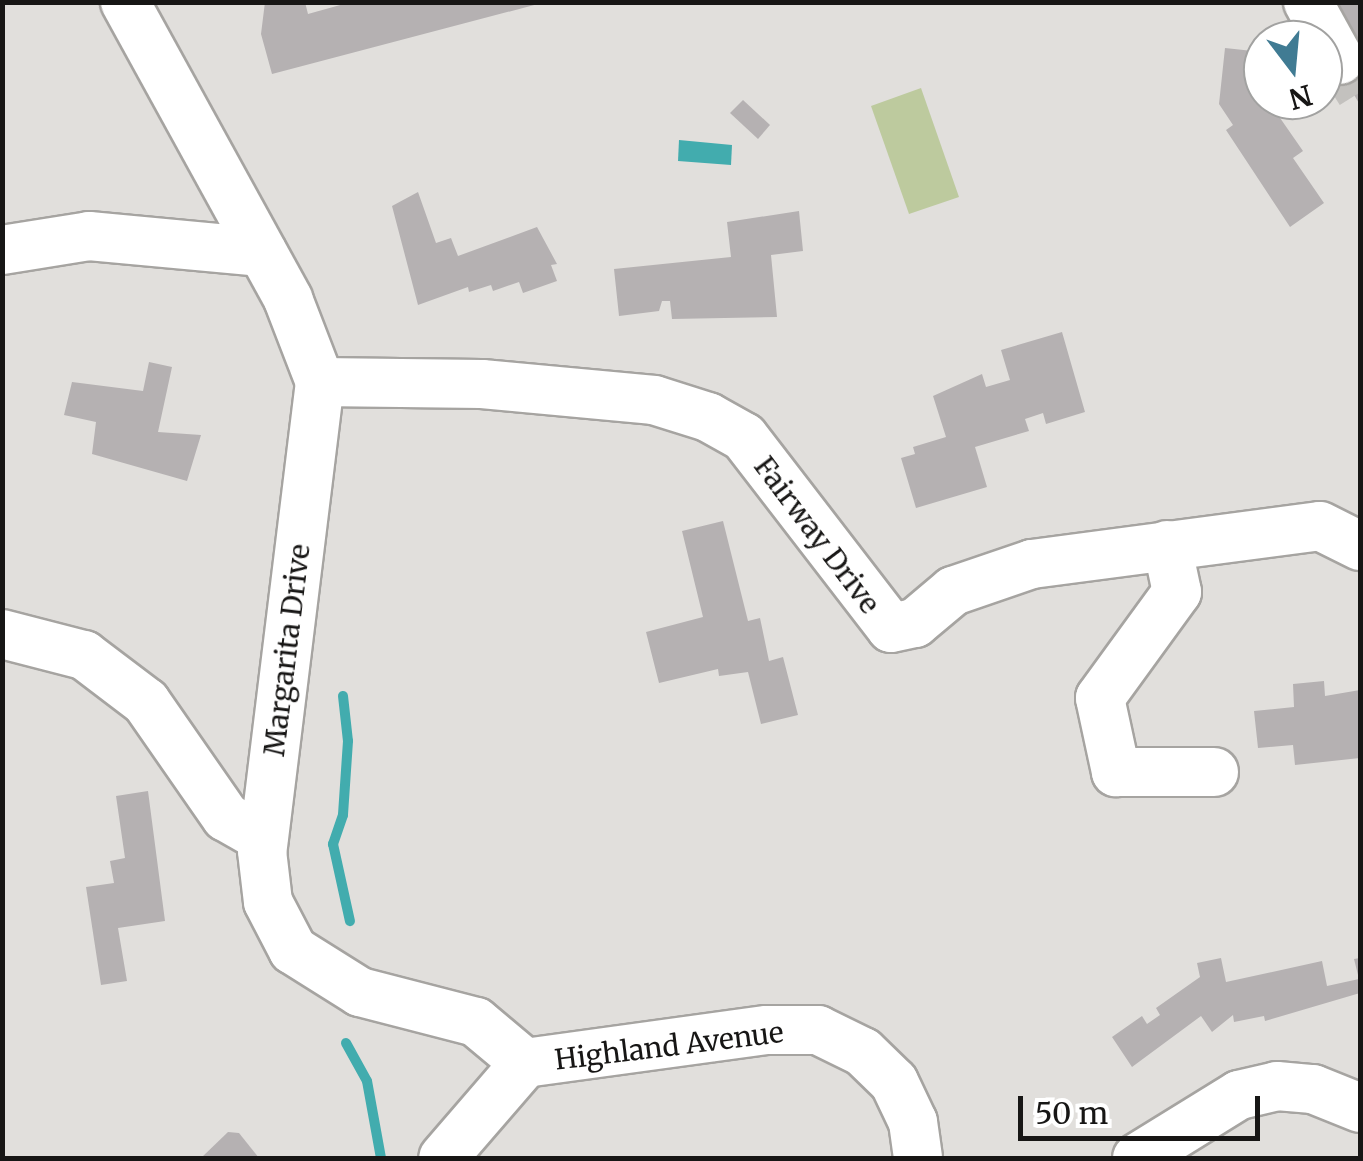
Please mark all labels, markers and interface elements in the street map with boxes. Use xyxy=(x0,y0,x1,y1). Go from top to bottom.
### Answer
north arrow xyxy=(1243,20,1343,120)
text: N xyxy=(1285,77,1316,117)
street label: Fairway Drive xyxy=(747,450,887,620)
street label: Margarita Drive xyxy=(257,542,317,758)
street label: Highland Avenue xyxy=(553,1015,785,1077)
scale bar xyxy=(1023,1076,1266,1138)
text: 50 m xyxy=(1035,1094,1108,1132)

